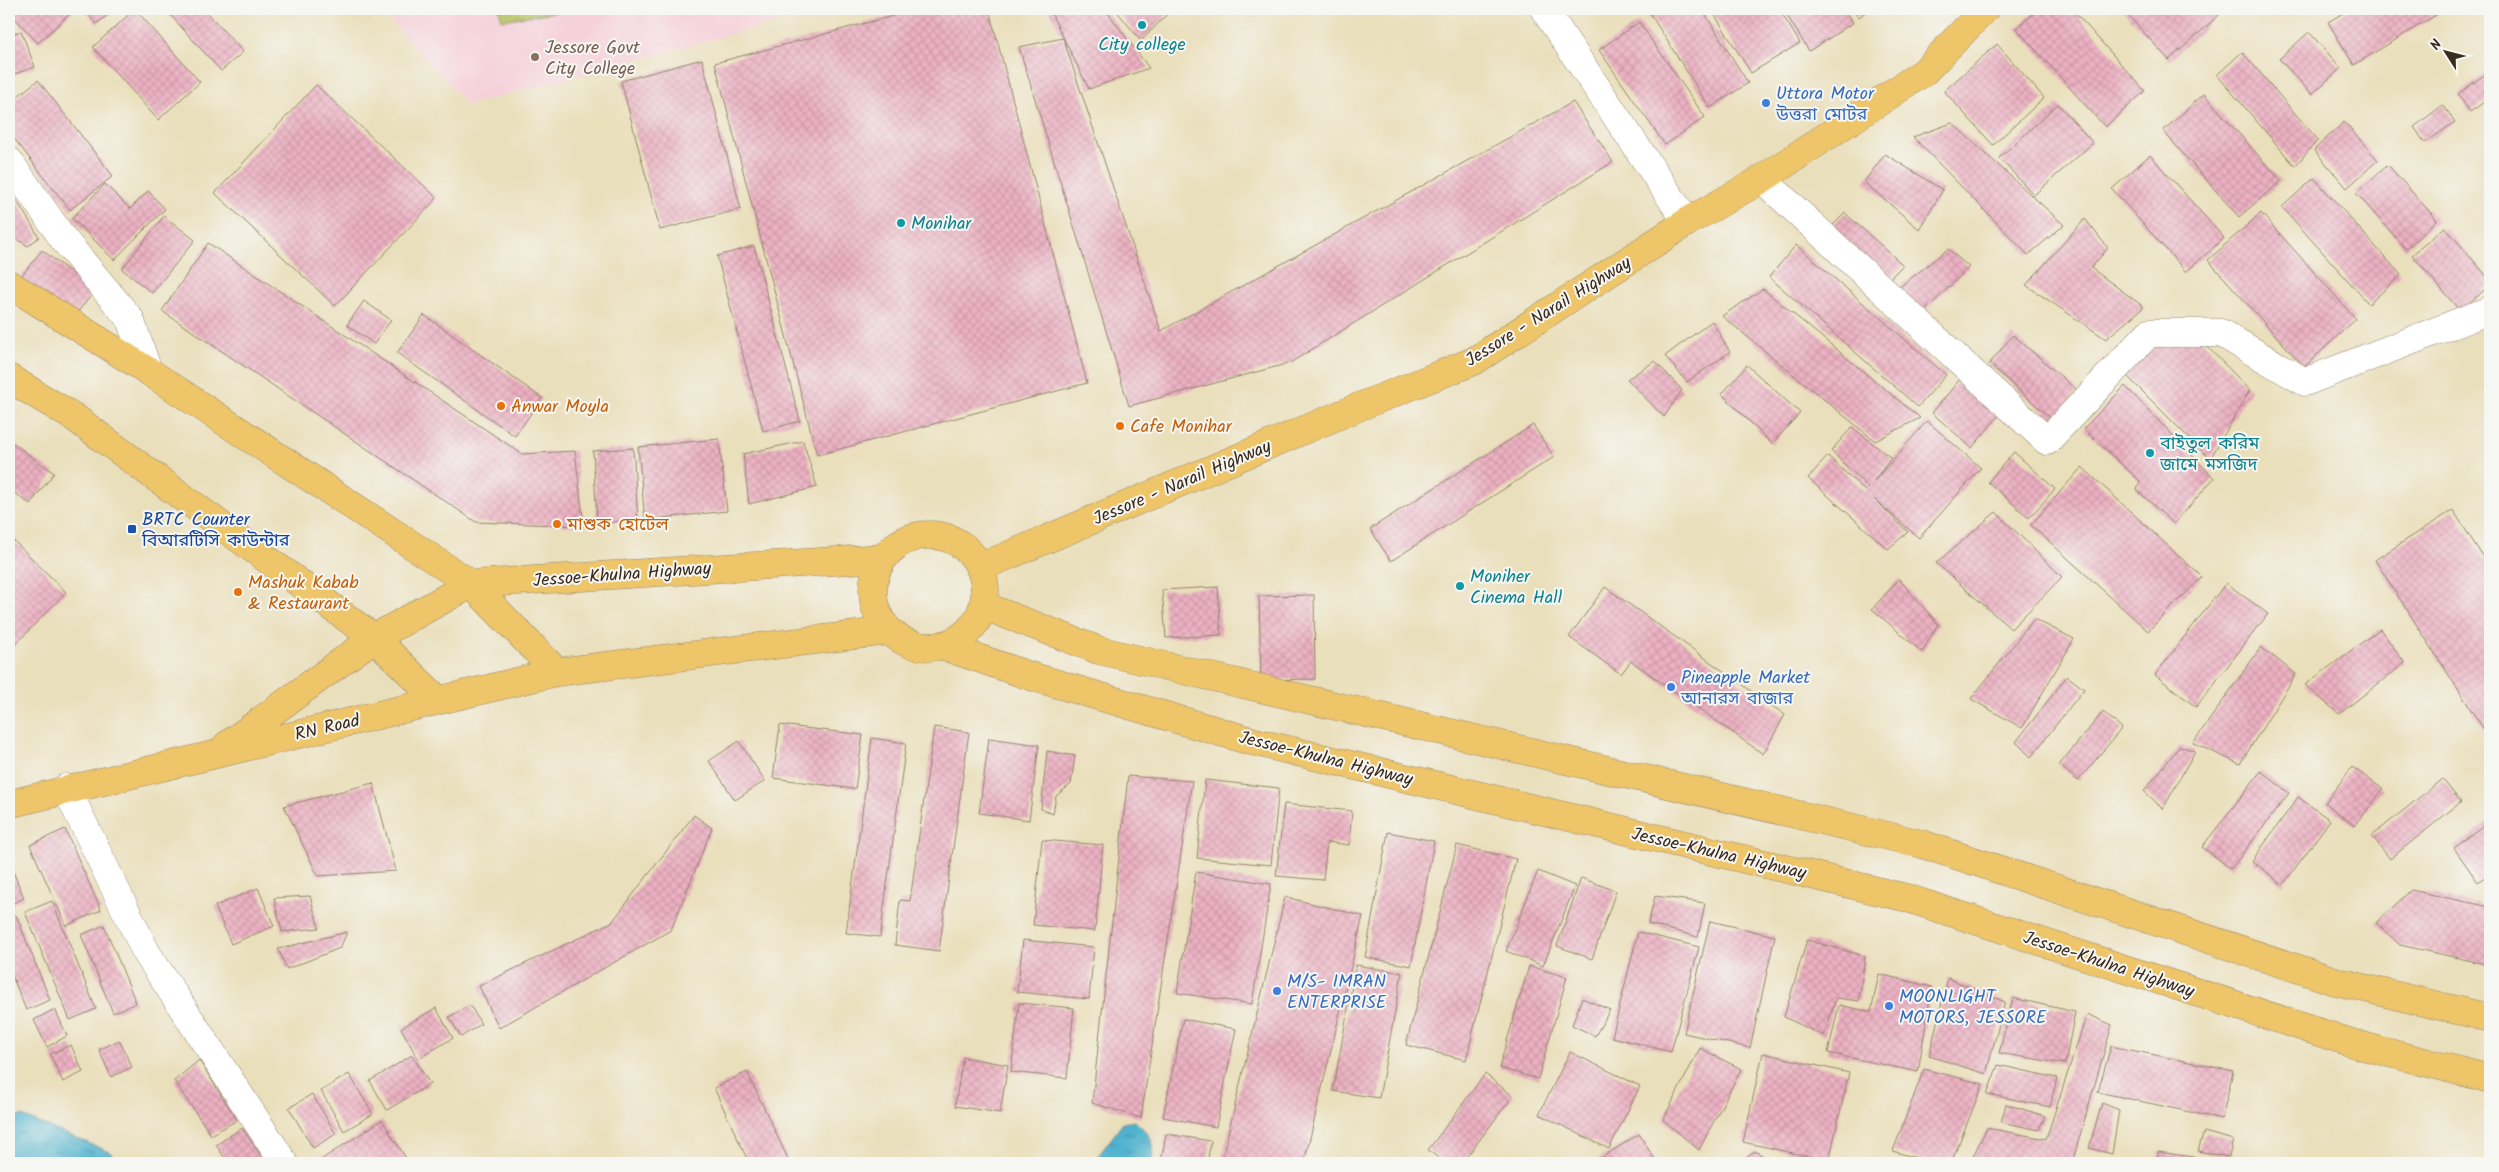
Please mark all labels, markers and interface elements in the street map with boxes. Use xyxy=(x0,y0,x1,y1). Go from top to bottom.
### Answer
marker: City college xyxy=(1136,19,1148,31)
north arrow xyxy=(2422,28,2472,78)
place label: City college xyxy=(1098,31,1186,60)
place label: Jessore Govt City College xyxy=(545,34,641,84)
text: N xyxy=(2425,35,2448,55)
marker: Jessore Govt City College xyxy=(529,51,541,63)
place label: Uttora Motor উত্তরা মোটর xyxy=(1775,80,1875,130)
marker: Uttora Motor উত্তরা মোটর xyxy=(1760,97,1772,109)
place label: Monihar xyxy=(911,210,972,239)
marker: Monihar xyxy=(895,217,907,229)
street label: Jessore - Narail Highway xyxy=(1460,249,1638,375)
place label: Anwar Moyla xyxy=(511,393,609,422)
marker: Anwar Moyla xyxy=(495,400,507,412)
place label: Cafe Monihar xyxy=(1130,413,1233,442)
marker: Cafe Monihar xyxy=(1114,420,1126,432)
place label: বাইতুল করিম জামে মসজিদ xyxy=(2159,430,2260,480)
street label: Jessore - Narail Highway xyxy=(1089,432,1277,534)
marker: বাইতুল করিম জামে মসজিদ xyxy=(2144,447,2156,459)
place label: BRTC Counter বিআরটিসি কাউন্টার xyxy=(141,506,290,556)
place label: মাশুক হোটেল xyxy=(566,511,669,540)
marker: মাশুক হোটেল xyxy=(551,518,563,530)
marker: BRTC Counter বিআরটিসি কাউন্টার xyxy=(126,523,138,535)
street label: Jessoe-Khulna Highway xyxy=(532,555,713,596)
place label: Moniher Cinema Hall xyxy=(1470,563,1563,613)
place label: Mashuk Kabab & Restaurant xyxy=(248,569,359,619)
marker: Moniher Cinema Hall xyxy=(1454,580,1466,592)
marker: Mashuk Kabab & Restaurant xyxy=(232,586,244,598)
place label: Pineapple Market আনারস বাজার xyxy=(1680,664,1811,714)
marker: Pineapple Market আনারস বাজার xyxy=(1665,681,1677,693)
street label: RN Road xyxy=(292,707,364,750)
street label: Jessoe-Khulna Highway xyxy=(1236,724,1416,795)
street label: Jessoe-Khulna Highway xyxy=(1628,820,1809,889)
street label: Jessoe-Khulna Highway xyxy=(2019,924,2198,1007)
place label: M/S- IMRAN ENTERPRISE xyxy=(1287,968,1387,1018)
place label: MOONLIGHT MOTORS, JESSORE xyxy=(1899,983,2047,1033)
marker: M/S- IMRAN ENTERPRISE xyxy=(1271,985,1283,997)
marker: MOONLIGHT MOTORS, JESSORE xyxy=(1883,1000,1895,1012)

